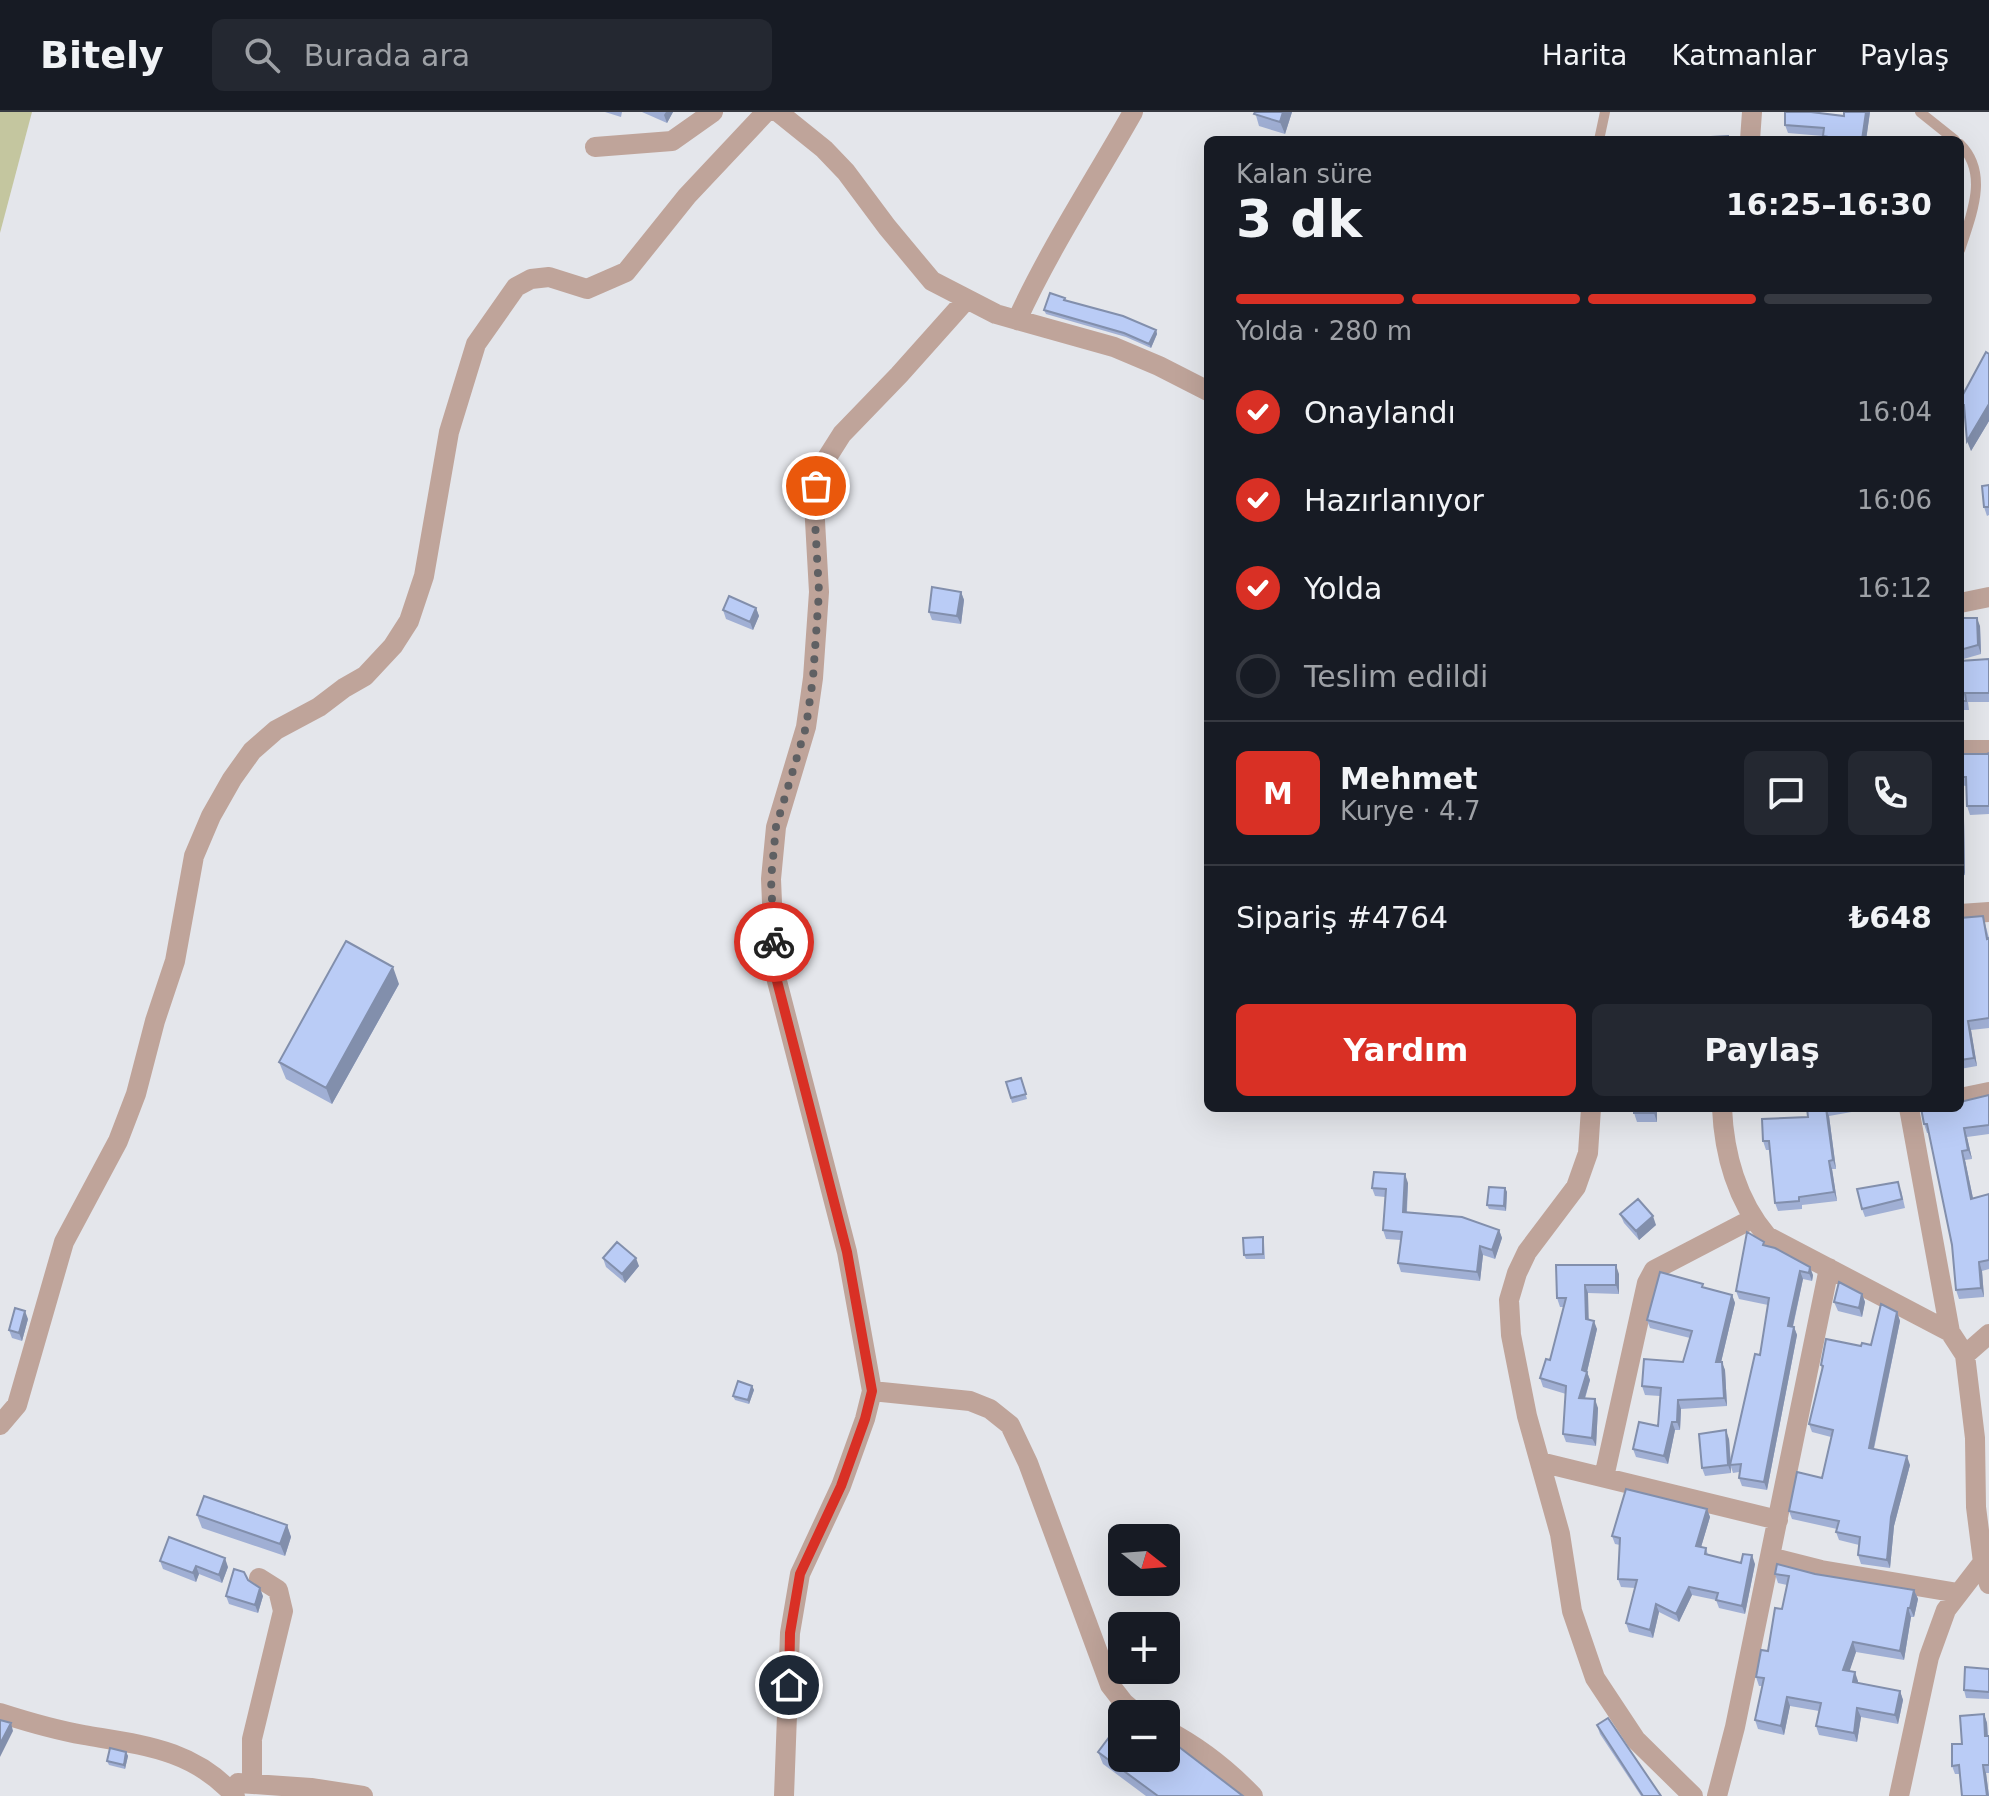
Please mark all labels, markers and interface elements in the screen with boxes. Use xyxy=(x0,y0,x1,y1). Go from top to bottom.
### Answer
search box xyxy=(212,19,772,91)
text: Bitely xyxy=(40,33,164,77)
icon: search xyxy=(240,33,284,77)
text: Burada ara xyxy=(304,38,470,73)
text: Harita xyxy=(1542,39,1627,72)
text: Katmanlar xyxy=(1671,39,1816,72)
text: Paylaş xyxy=(1860,39,1949,72)
text: Kalan süre xyxy=(1236,159,1373,189)
text: 16:25–16:30 xyxy=(1726,187,1932,222)
text: 3 dk xyxy=(1236,189,1362,249)
text: Yolda · 280 m xyxy=(1236,316,1412,346)
icon: check xyxy=(1236,390,1280,434)
text: Onaylandı xyxy=(1304,395,1456,430)
text: 16:04 xyxy=(1857,397,1932,427)
pin xyxy=(782,452,850,520)
icon: bag xyxy=(794,464,838,508)
icon: check xyxy=(1236,478,1280,522)
text: Hazırlanıyor xyxy=(1304,483,1484,518)
text: 16:06 xyxy=(1857,485,1932,515)
icon: check xyxy=(1236,566,1280,610)
text: Yolda xyxy=(1304,571,1382,606)
text: 16:12 xyxy=(1857,573,1932,603)
text: Teslim edildi xyxy=(1304,659,1488,694)
button: chat xyxy=(1744,751,1828,835)
button: phone xyxy=(1848,751,1932,835)
text: Mehmet xyxy=(1340,761,1478,796)
text: M xyxy=(1263,776,1293,811)
text: Kurye · 4.7 xyxy=(1340,796,1480,826)
text: Sipariş #4764 xyxy=(1236,900,1448,935)
text: ₺648 xyxy=(1849,900,1932,935)
courier xyxy=(734,902,814,982)
icon: bike xyxy=(752,920,796,964)
button: Yardım xyxy=(1236,1004,1576,1096)
button: Paylaş xyxy=(1592,1004,1932,1096)
north arrow xyxy=(1108,1524,1180,1596)
map controls xyxy=(1108,1524,1180,1772)
button: + xyxy=(1108,1612,1180,1684)
pin xyxy=(755,1651,823,1719)
icon: home xyxy=(767,1663,811,1707)
button: − xyxy=(1108,1700,1180,1772)

